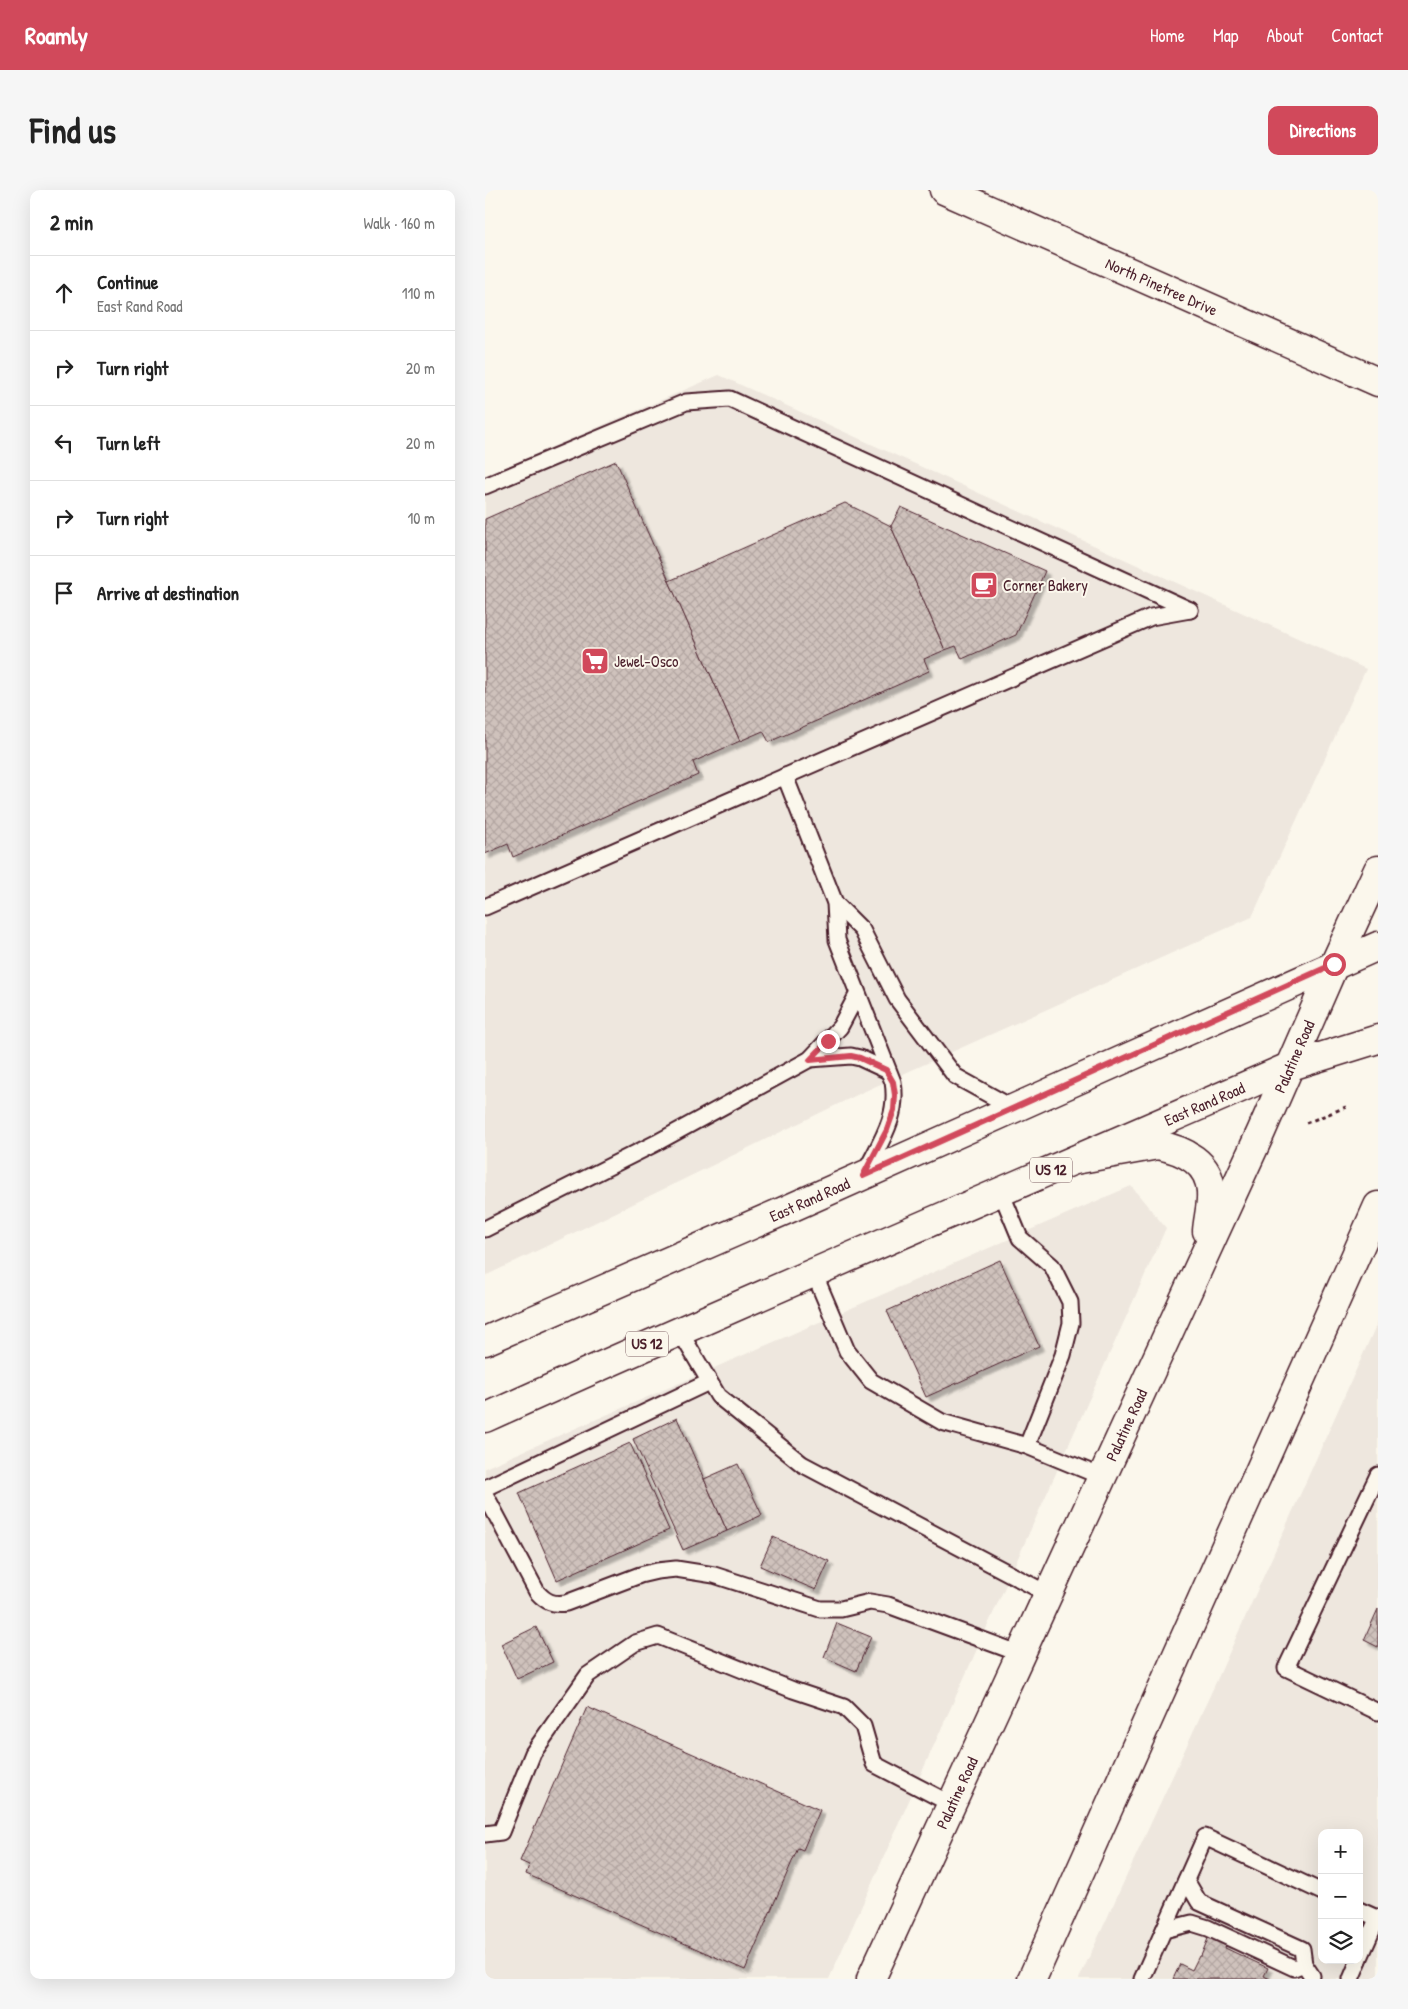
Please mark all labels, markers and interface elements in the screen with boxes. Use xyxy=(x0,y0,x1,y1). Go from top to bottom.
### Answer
text: Roamly xyxy=(25,19,88,51)
text: Home xyxy=(1150,23,1185,48)
text: Map xyxy=(1213,23,1238,48)
text: About xyxy=(1266,23,1303,48)
text: Contact xyxy=(1331,23,1383,48)
button: Directions xyxy=(1268,106,1378,155)
text: Find us xyxy=(30,107,116,154)
text: 2 min xyxy=(50,208,93,237)
text: Walk · 160 m xyxy=(363,212,435,234)
street label: North Pinetree Drive xyxy=(1102,252,1222,321)
text: Continue xyxy=(97,269,158,295)
icon: ahead xyxy=(50,279,78,307)
text: 110 m xyxy=(402,282,435,304)
text: East Rand Road xyxy=(97,295,183,317)
icon: right xyxy=(50,354,78,382)
text: Turn right xyxy=(97,355,168,381)
text: 20 m xyxy=(406,357,435,379)
icon: left xyxy=(50,429,78,457)
text: Turn left xyxy=(97,430,160,456)
text: 20 m xyxy=(406,432,435,454)
icon: right xyxy=(50,504,78,532)
text: Turn right xyxy=(97,505,168,531)
text: 10 m xyxy=(407,507,435,529)
cafe icon: Corner Bakery xyxy=(969,570,999,600)
place label: Corner Bakery xyxy=(1003,574,1088,596)
icon: arrive xyxy=(50,579,78,607)
text: Arrive at destination xyxy=(97,580,239,606)
supermarket icon: Jewel-Osco xyxy=(580,646,610,676)
place label: Jewel-Osco xyxy=(614,650,679,672)
route start xyxy=(1323,953,1346,976)
street label: Palatine Road xyxy=(1269,1017,1320,1096)
route end xyxy=(817,1030,840,1053)
street label: East Rand Road xyxy=(1161,1077,1248,1131)
road number: US 12 xyxy=(1030,1158,1072,1182)
street label: East Rand Road xyxy=(766,1172,853,1227)
road number: US 12 xyxy=(626,1332,668,1356)
street label: Palatine Road xyxy=(1100,1385,1152,1465)
street label: Palatine Road xyxy=(931,1753,983,1832)
map controls xyxy=(1318,1829,1363,1964)
button: + xyxy=(1318,1829,1363,1874)
button: − xyxy=(1318,1874,1363,1919)
button: layers xyxy=(1318,1919,1363,1964)

